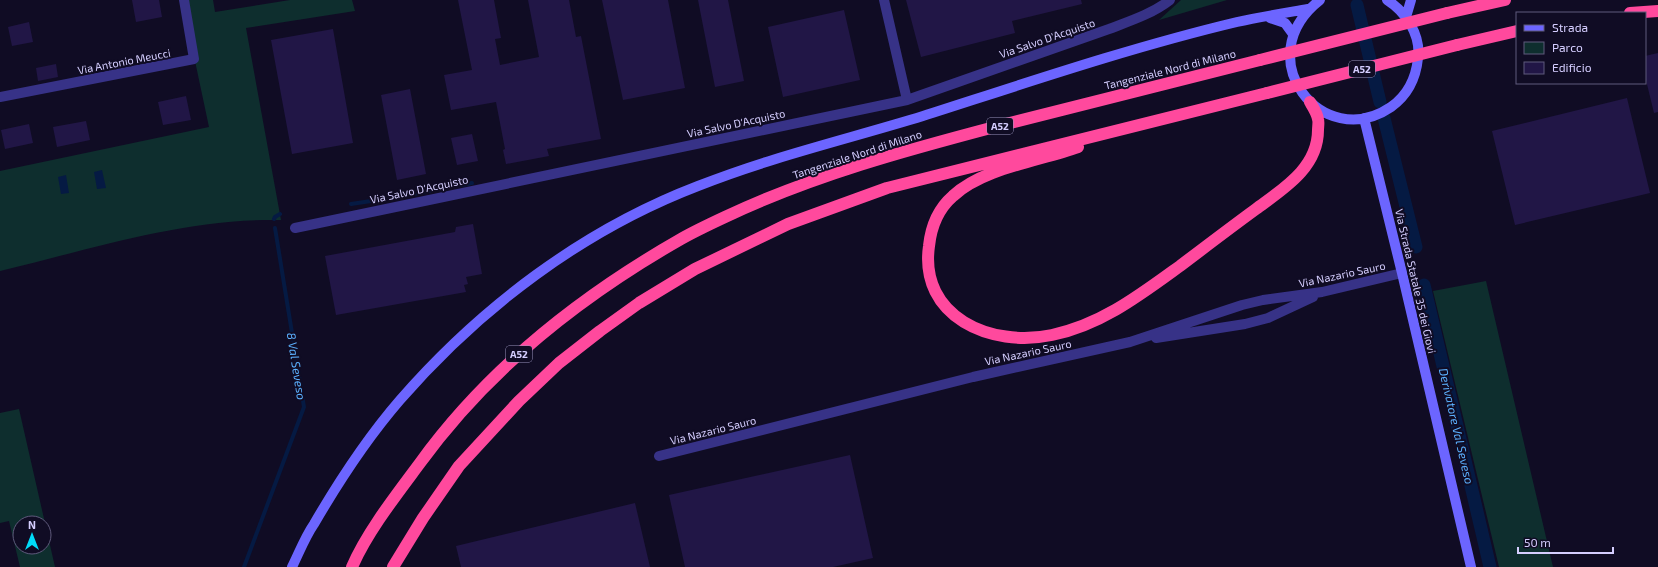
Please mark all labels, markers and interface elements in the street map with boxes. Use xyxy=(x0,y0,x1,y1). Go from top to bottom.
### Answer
legend xyxy=(1516,12,1646,84)
street label: Via Salvo D'Acquisto xyxy=(997,16,1097,60)
text: Strada xyxy=(1552,20,1588,34)
text: Parco xyxy=(1552,40,1583,54)
street label: Via Antonio Meucci xyxy=(76,46,172,76)
street label: Tangenziale Nord di Milano xyxy=(1103,46,1237,92)
text: Edificio xyxy=(1552,60,1592,74)
road number: A52 xyxy=(1349,61,1375,77)
street label: Via Salvo D'Acquisto xyxy=(686,106,786,140)
road number: A52 xyxy=(987,118,1013,134)
street label: Tangenziale Nord di Milano xyxy=(791,127,923,181)
street label: Via Salvo D'Acquisto xyxy=(369,172,469,206)
street label: Via Strada Statale 35 dei Giovi xyxy=(1393,207,1439,355)
street label: Via Nazario Sauro xyxy=(1298,258,1386,290)
water label: 8 Val Seveso xyxy=(285,331,309,401)
street label: Via Nazario Sauro xyxy=(984,336,1072,368)
road number: A52 xyxy=(506,346,532,362)
water label: Derivatore Val Seveso xyxy=(1437,367,1477,486)
street label: Via Nazario Sauro xyxy=(669,413,757,447)
north arrow xyxy=(12,515,52,555)
text: N xyxy=(28,518,36,531)
scale bar xyxy=(1518,529,1613,555)
text: 50 m xyxy=(1524,535,1551,549)

